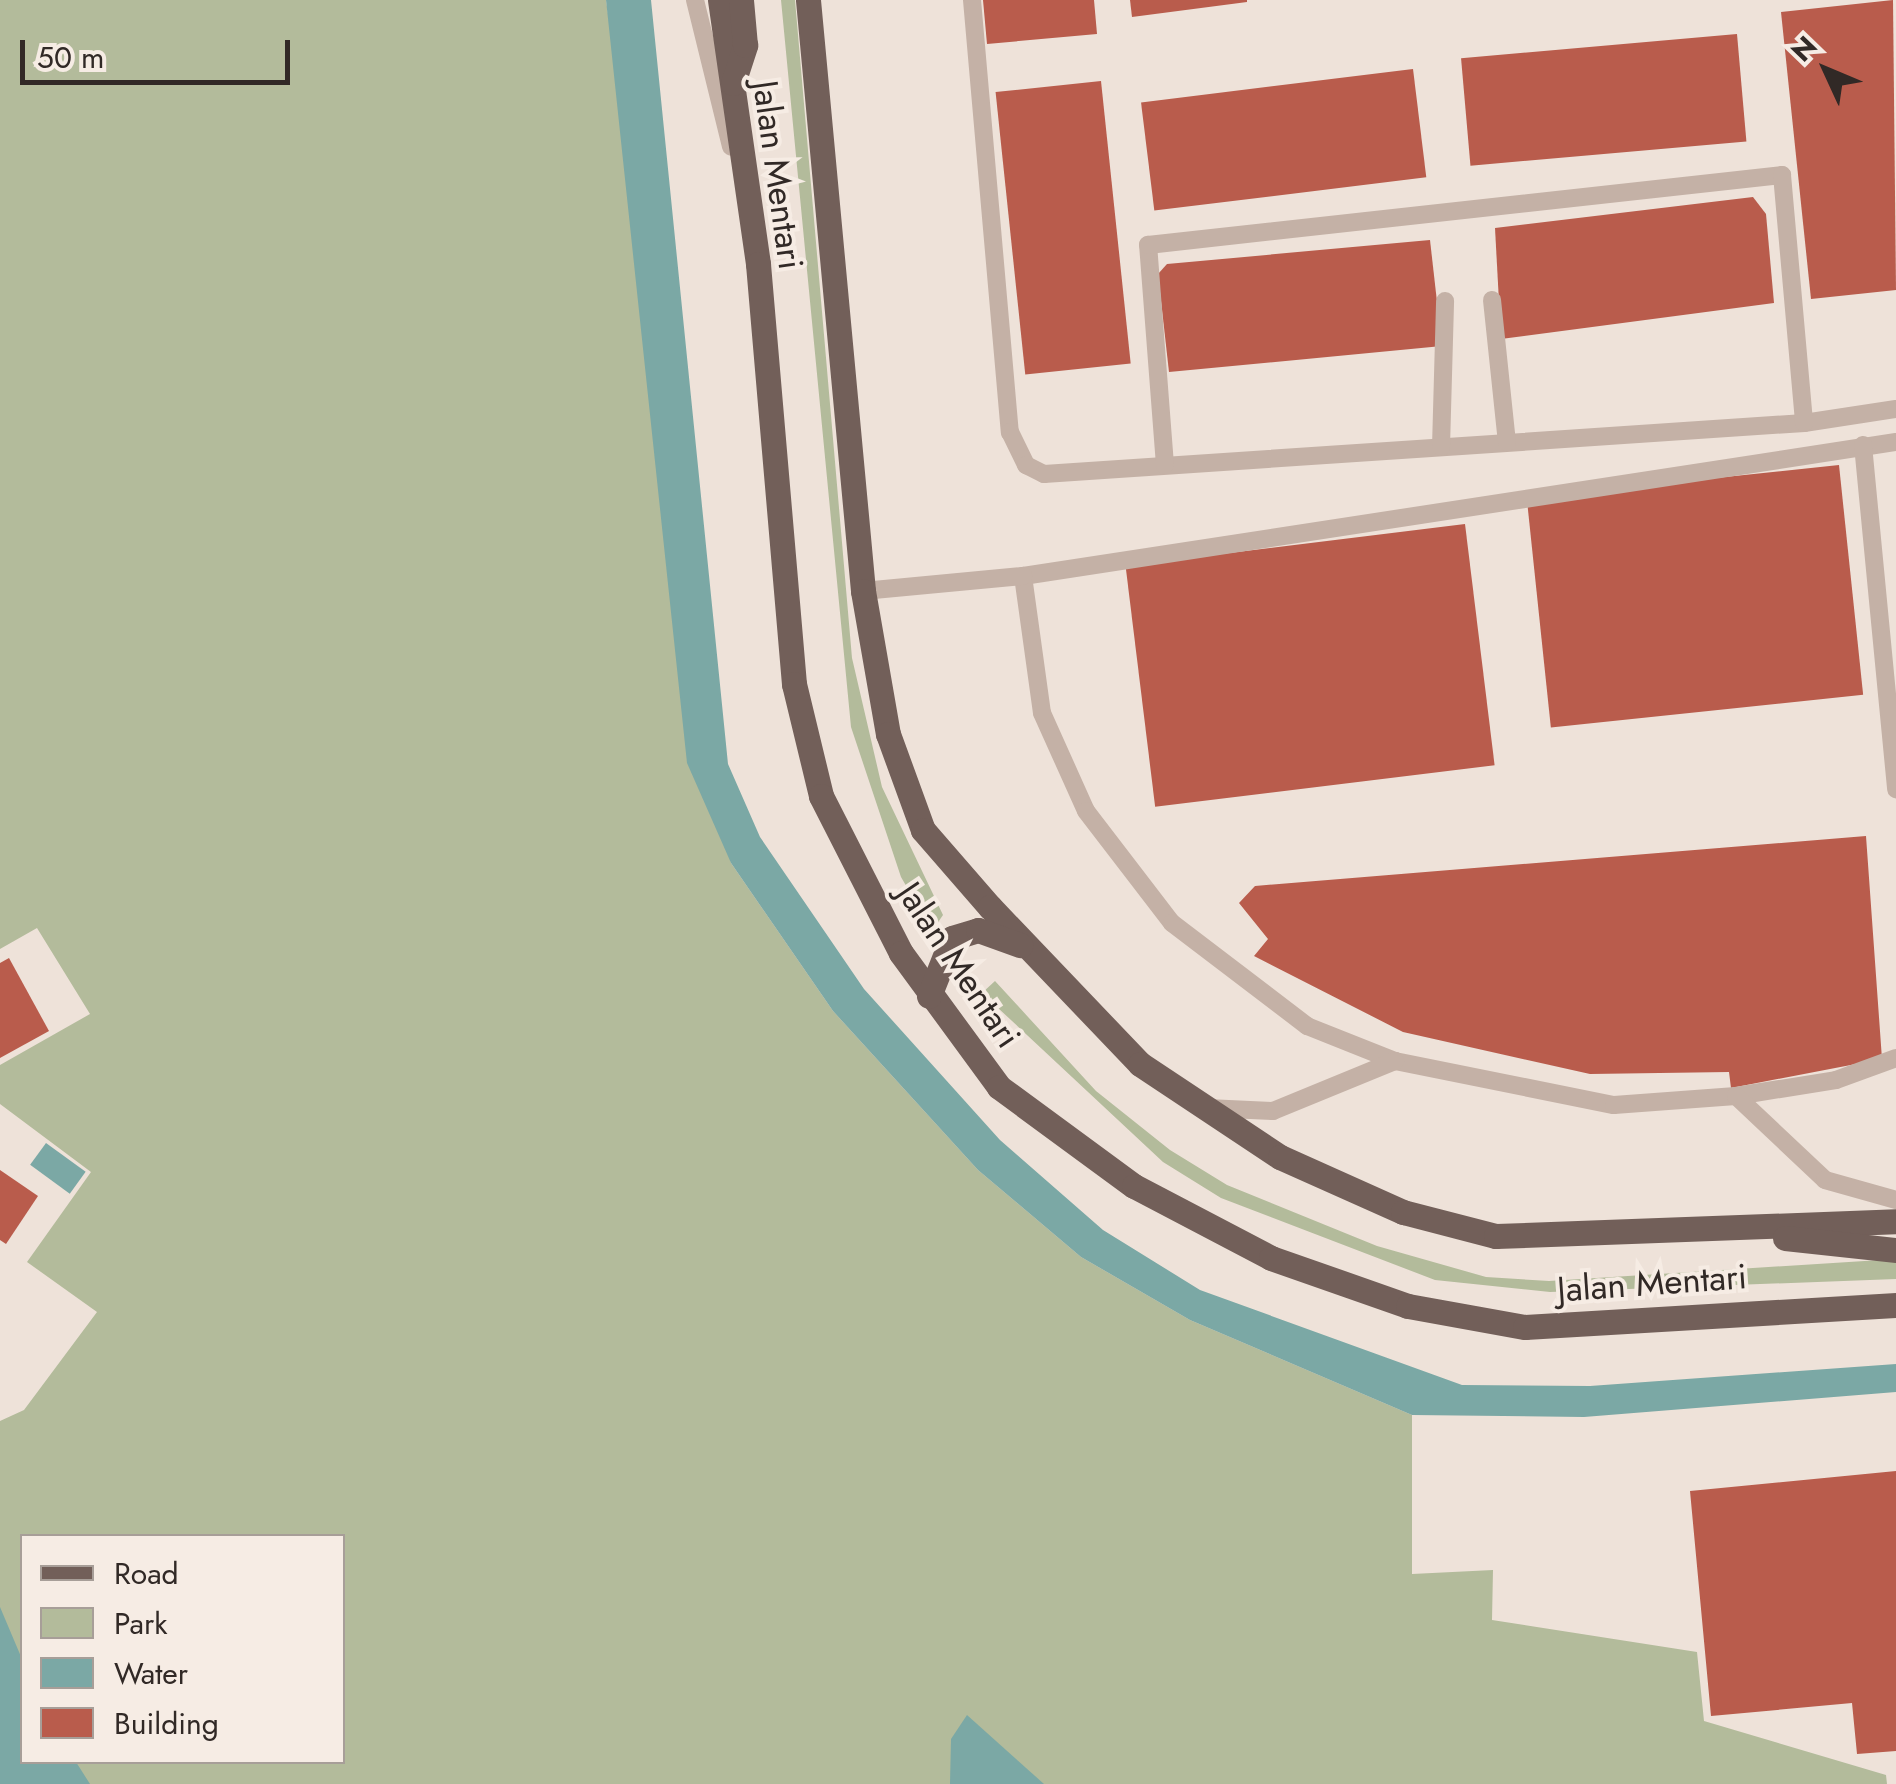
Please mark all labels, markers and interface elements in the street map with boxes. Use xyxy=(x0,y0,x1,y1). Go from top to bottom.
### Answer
scale bar xyxy=(25,20,295,82)
north arrow xyxy=(1776,20,1876,120)
text: N xyxy=(1782,27,1827,71)
text: 50 m xyxy=(37,36,104,79)
street label: Jalan Mentari xyxy=(744,78,812,272)
street label: Jalan Mentari xyxy=(888,874,1030,1056)
street label: Jalan Mentari xyxy=(1556,1255,1748,1311)
legend xyxy=(20,1534,345,1764)
text: Road xyxy=(114,1552,179,1595)
text: Park xyxy=(114,1602,167,1645)
text: Water xyxy=(114,1652,188,1695)
text: Building xyxy=(114,1702,219,1745)

